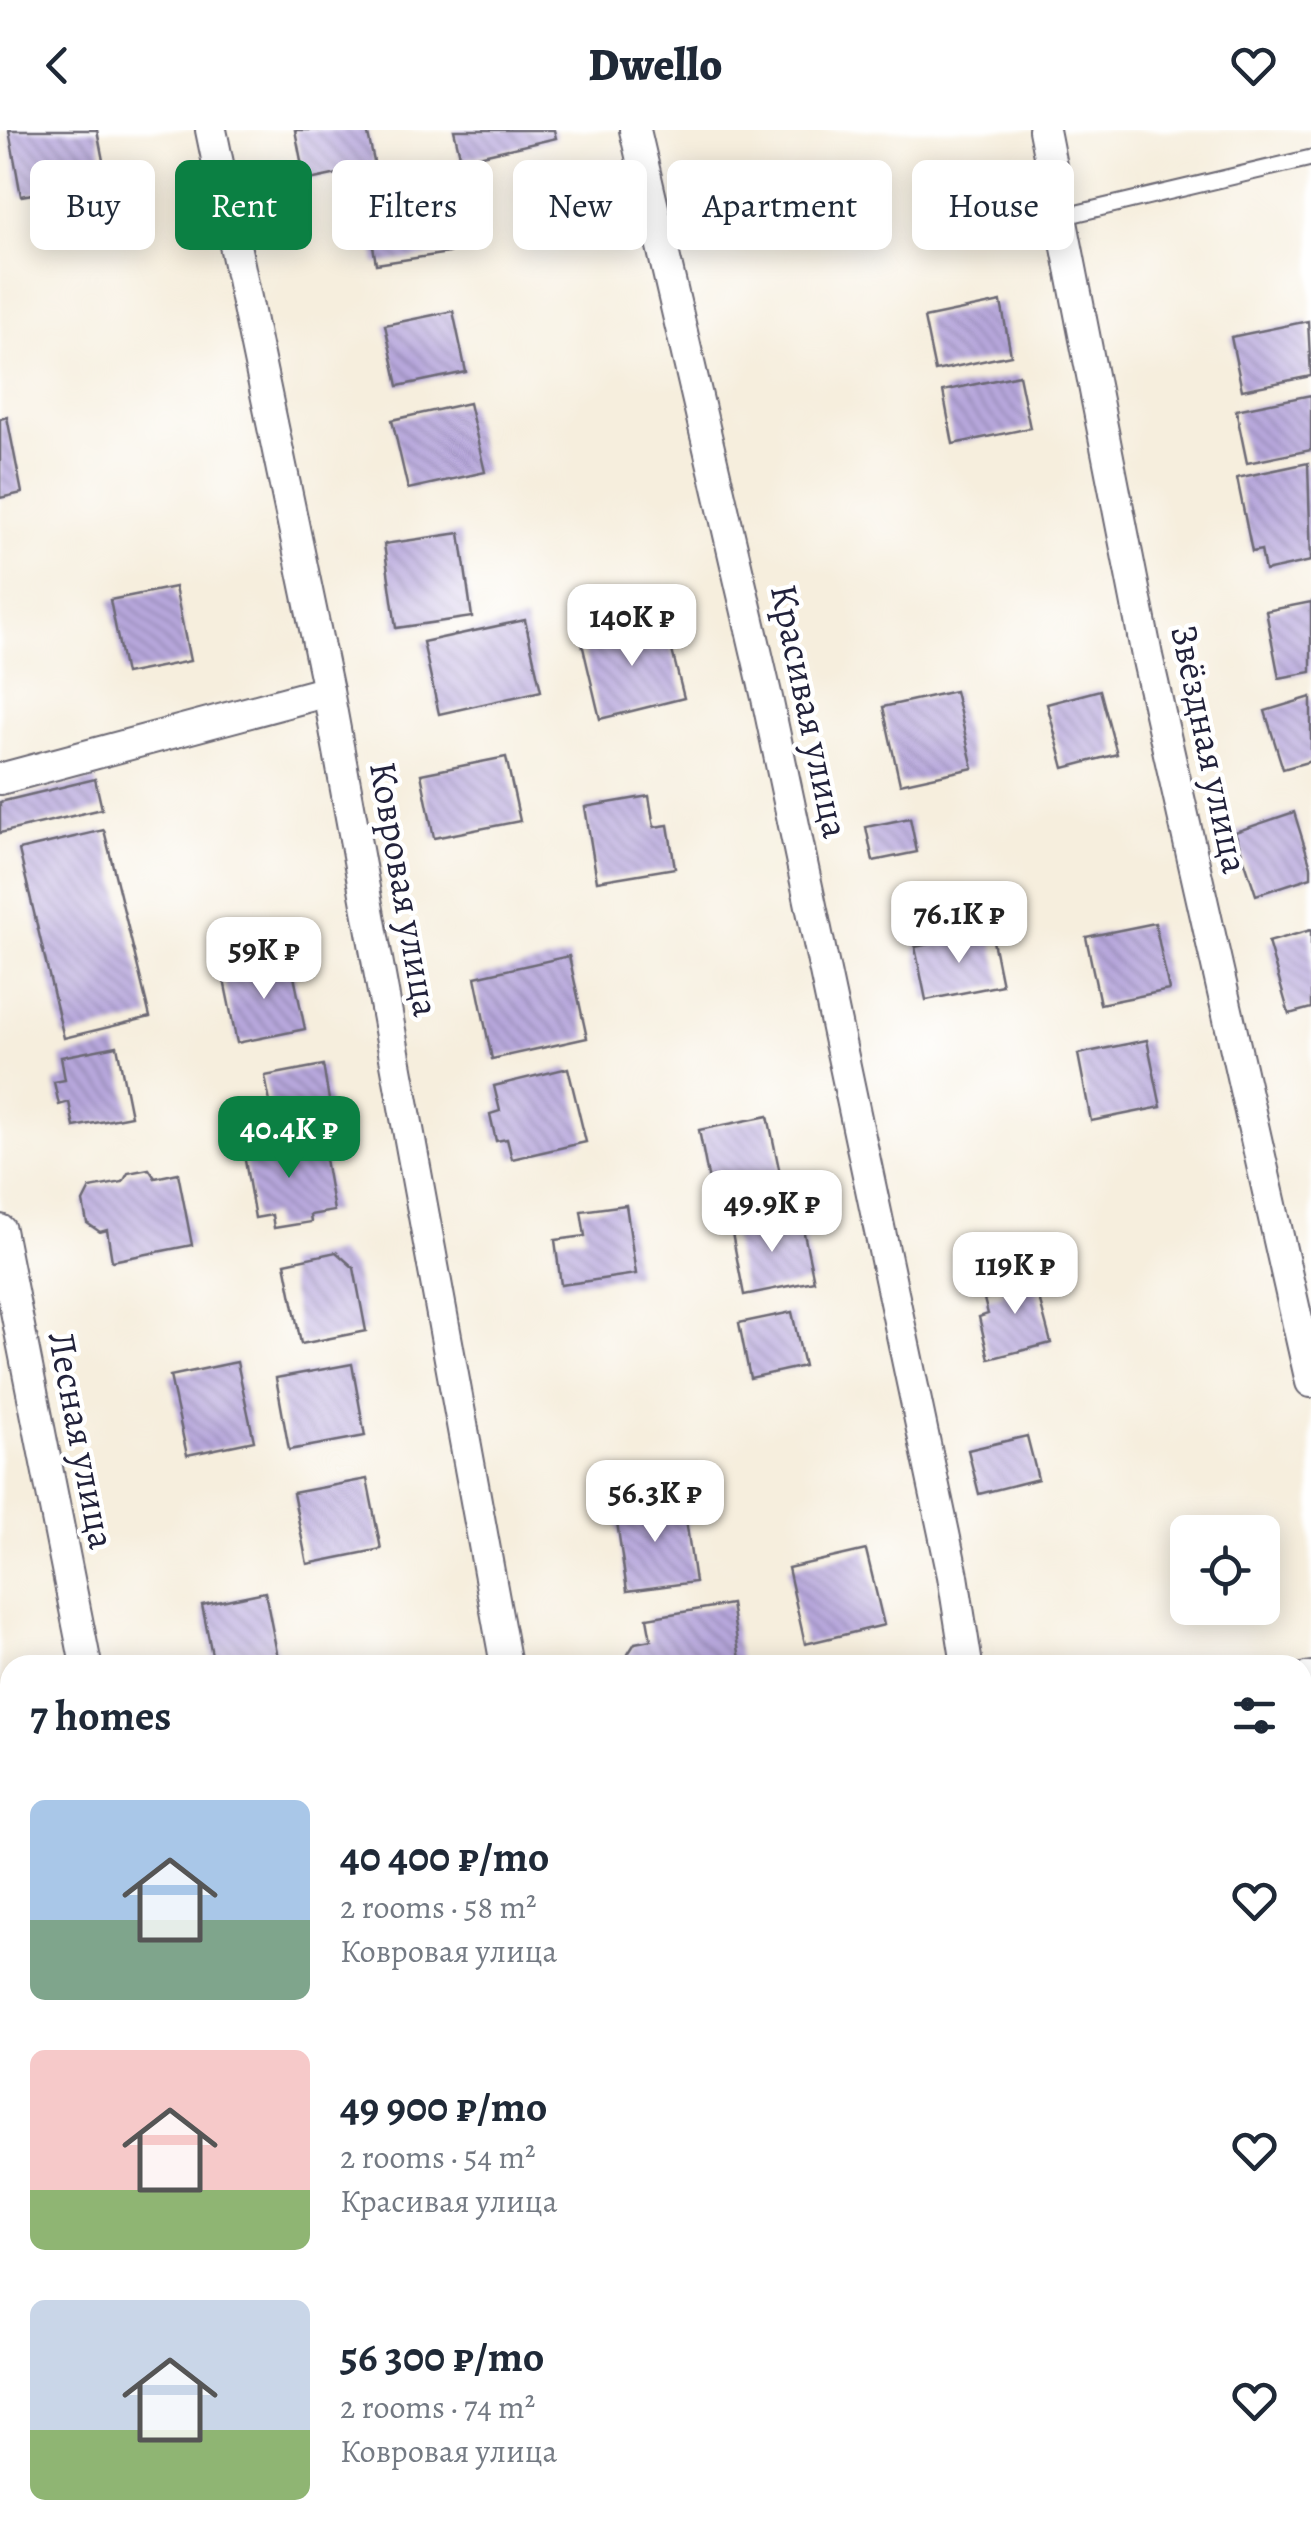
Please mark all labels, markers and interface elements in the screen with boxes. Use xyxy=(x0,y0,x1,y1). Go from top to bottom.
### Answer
text: Dwello xyxy=(588,34,723,96)
icon: back xyxy=(30,38,85,93)
icon: heart xyxy=(1226,38,1281,93)
chip: Buy xyxy=(30,160,155,250)
chip: Rent xyxy=(175,160,312,250)
chip: Filters xyxy=(332,160,493,250)
chip: New xyxy=(513,160,647,250)
chip: Apartment xyxy=(667,160,892,250)
chip: House xyxy=(912,160,1074,250)
street label: Красивая улица xyxy=(758,579,862,843)
pin: 140K ₽ xyxy=(551,584,713,669)
text: 140K ₽ xyxy=(589,594,675,638)
street label: Звёздная улица xyxy=(1158,620,1262,878)
street label: Ковровая улица xyxy=(357,757,453,1021)
pin: 76.1K ₽ xyxy=(867,881,1051,966)
text: 76.1K ₽ xyxy=(913,891,1005,935)
pin: 59K ₽ xyxy=(194,917,334,1002)
text: 59K ₽ xyxy=(228,927,300,971)
pin: 40.4K ₽ xyxy=(197,1096,381,1181)
text: 40.4K ₽ xyxy=(240,1106,338,1150)
pin: 49.9K ₽ xyxy=(680,1170,864,1255)
text: 49.9K ₽ xyxy=(724,1180,820,1224)
pin: 119K ₽ xyxy=(934,1232,1096,1317)
text: 119K ₽ xyxy=(975,1242,1055,1286)
street label: Лесная улица xyxy=(35,1327,129,1554)
pin: 56.3K ₽ xyxy=(563,1460,747,1545)
text: 56.3K ₽ xyxy=(608,1470,702,1514)
map controls xyxy=(1170,1515,1280,1625)
button: locate xyxy=(1170,1515,1280,1625)
text: 7 homes xyxy=(30,1687,171,1744)
icon: filters xyxy=(1227,1688,1282,1743)
text: 40 400 ₽/mo xyxy=(340,1828,550,1885)
icon: home xyxy=(110,1840,230,1960)
icon: heart xyxy=(1227,1873,1282,1928)
text: 2 rooms · 58 m² xyxy=(340,1885,537,1929)
text: Ковровая улица xyxy=(340,1929,557,1973)
text: 49 900 ₽/mo xyxy=(340,2078,548,2135)
icon: home xyxy=(110,2090,230,2210)
icon: heart xyxy=(1227,2123,1282,2178)
text: 2 rooms · 54 m² xyxy=(340,2135,536,2179)
text: Красивая улица xyxy=(340,2179,557,2223)
text: 56 300 ₽/mo xyxy=(340,2328,545,2385)
icon: home xyxy=(110,2340,230,2460)
icon: heart xyxy=(1227,2373,1282,2428)
text: 2 rooms · 74 m² xyxy=(340,2385,535,2429)
text: Ковровая улица xyxy=(340,2429,557,2473)

